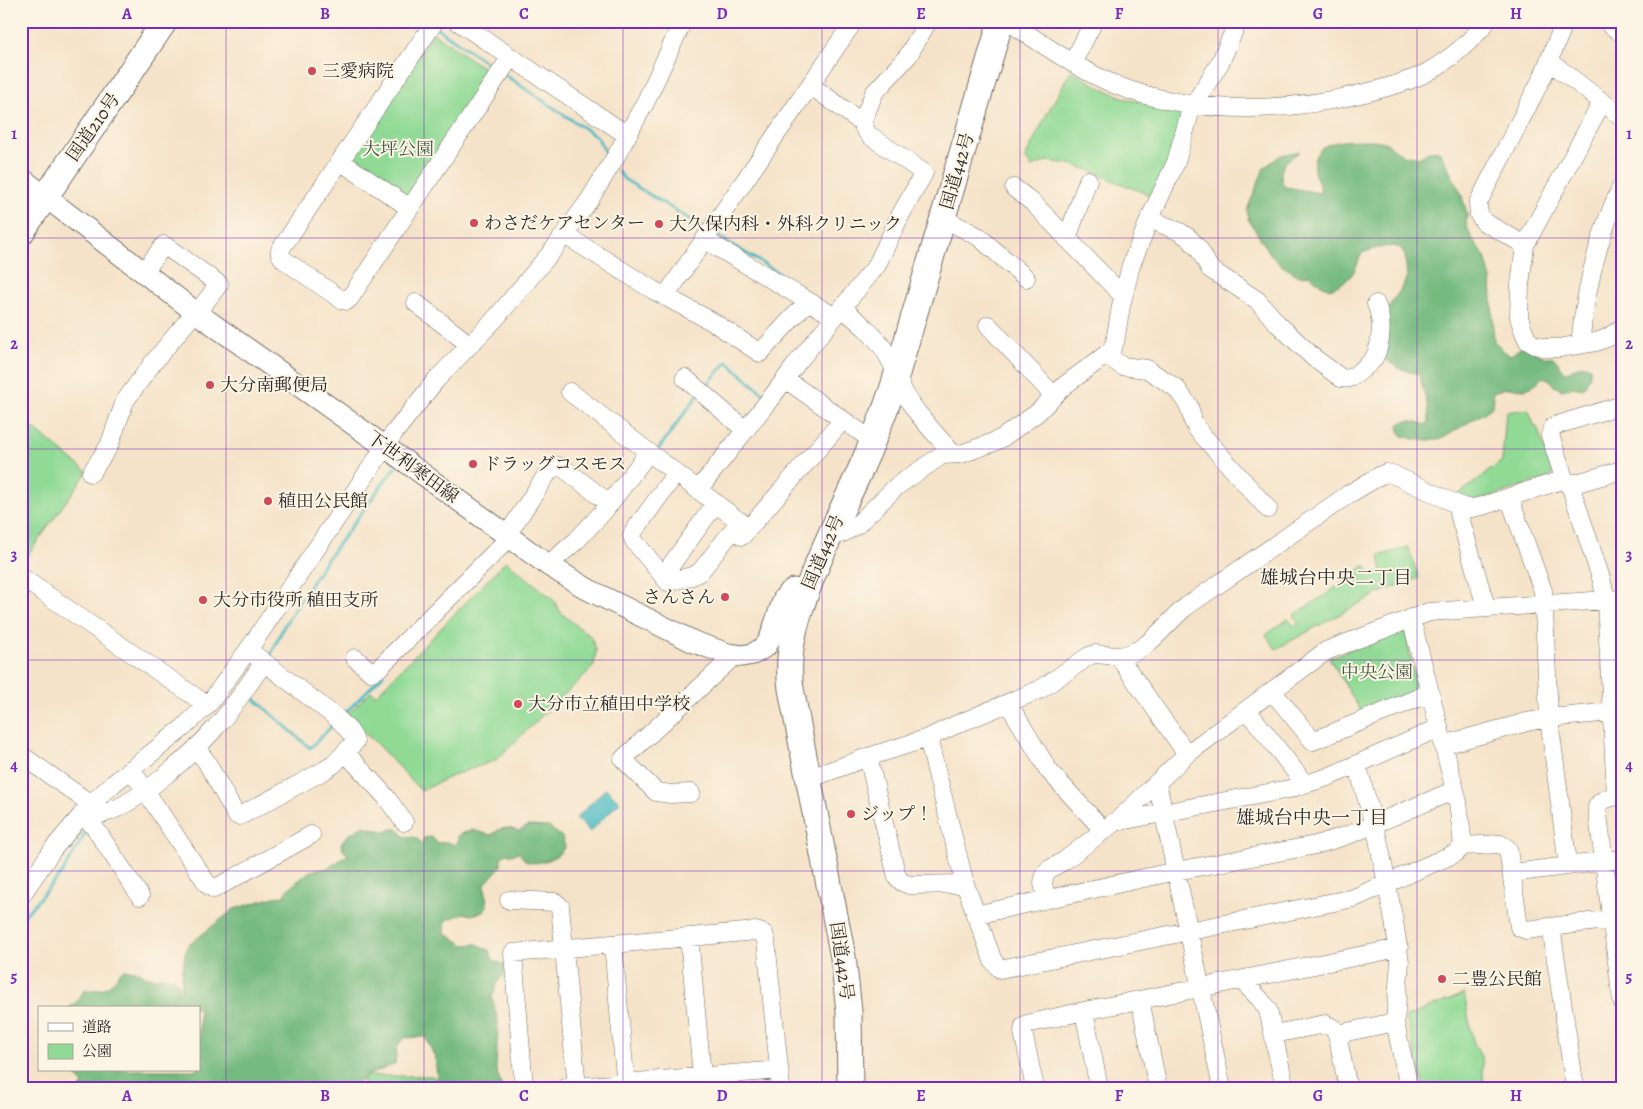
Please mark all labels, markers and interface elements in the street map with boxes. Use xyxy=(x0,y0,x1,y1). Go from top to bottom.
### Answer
text: A xyxy=(121,3,133,25)
text: B xyxy=(320,3,330,25)
text: C xyxy=(519,3,529,25)
text: D xyxy=(716,3,728,25)
text: E xyxy=(916,3,926,25)
text: F xyxy=(1115,3,1124,25)
text: G xyxy=(1313,3,1323,25)
text: H xyxy=(1510,3,1522,25)
place label: 三愛病院 xyxy=(322,59,394,83)
marker: 三愛病院 xyxy=(306,65,318,77)
street label: 国道210号 xyxy=(61,88,125,166)
text: 1 xyxy=(11,123,17,145)
text: 1 xyxy=(1626,123,1632,145)
street label: 国道442号 xyxy=(935,130,979,212)
park label: 大坪公園 xyxy=(362,137,434,161)
place label: わさだケアセンター xyxy=(484,211,645,235)
place label: 大久保内科・外科クリニック xyxy=(669,212,902,236)
marker: わさだケアセンター xyxy=(468,217,480,229)
marker: 大久保内科・外科クリニック xyxy=(653,218,665,230)
text: 2 xyxy=(10,333,18,355)
text: 2 xyxy=(1625,333,1633,355)
place label: 大分南郵便局 xyxy=(220,373,328,397)
marker: 大分南郵便局 xyxy=(204,379,216,391)
street label: 下世利寒田線 xyxy=(362,426,464,508)
place label: ドラッグコスモス xyxy=(483,452,626,476)
marker: ドラッグコスモス xyxy=(467,458,479,470)
place label: 稙田公民館 xyxy=(278,489,368,513)
marker: 稙田公民館 xyxy=(262,495,274,507)
street label: 国道442号 xyxy=(797,511,849,593)
text: 3 xyxy=(11,544,18,566)
text: 3 xyxy=(1626,544,1633,566)
district label: 雄城台中央二丁目 xyxy=(1260,565,1412,591)
place label: さんさん xyxy=(643,585,715,609)
place label: 大分市役所 稙田支所 xyxy=(213,588,379,612)
marker: さんさん xyxy=(719,591,731,603)
marker: 大分市役所 稙田支所 xyxy=(197,594,209,606)
park label: 中央公園 xyxy=(1341,660,1413,684)
place label: 大分市立稙田中学校 xyxy=(528,692,690,716)
marker: 大分市立稙田中学校 xyxy=(512,698,524,710)
text: 4 xyxy=(10,755,18,777)
text: 4 xyxy=(1625,755,1633,777)
place label: ジップ！ xyxy=(861,802,933,826)
district label: 雄城台中央一丁目 xyxy=(1236,805,1388,831)
marker: ジップ！ xyxy=(845,808,857,820)
street label: 国道442号 xyxy=(825,920,859,1002)
text: 5 xyxy=(11,966,18,988)
text: 5 xyxy=(1626,966,1633,988)
place label: 二豊公民館 xyxy=(1452,967,1542,991)
marker: 二豊公民館 xyxy=(1436,973,1448,985)
legend xyxy=(38,1006,200,1072)
text: 道路 xyxy=(82,1017,112,1037)
text: 公園 xyxy=(82,1041,112,1061)
text: A xyxy=(121,1085,133,1107)
text: B xyxy=(320,1085,330,1107)
text: C xyxy=(519,1085,529,1107)
text: D xyxy=(716,1085,728,1107)
text: E xyxy=(916,1085,926,1107)
text: F xyxy=(1115,1085,1124,1107)
text: G xyxy=(1313,1085,1323,1107)
text: H xyxy=(1510,1085,1522,1107)

